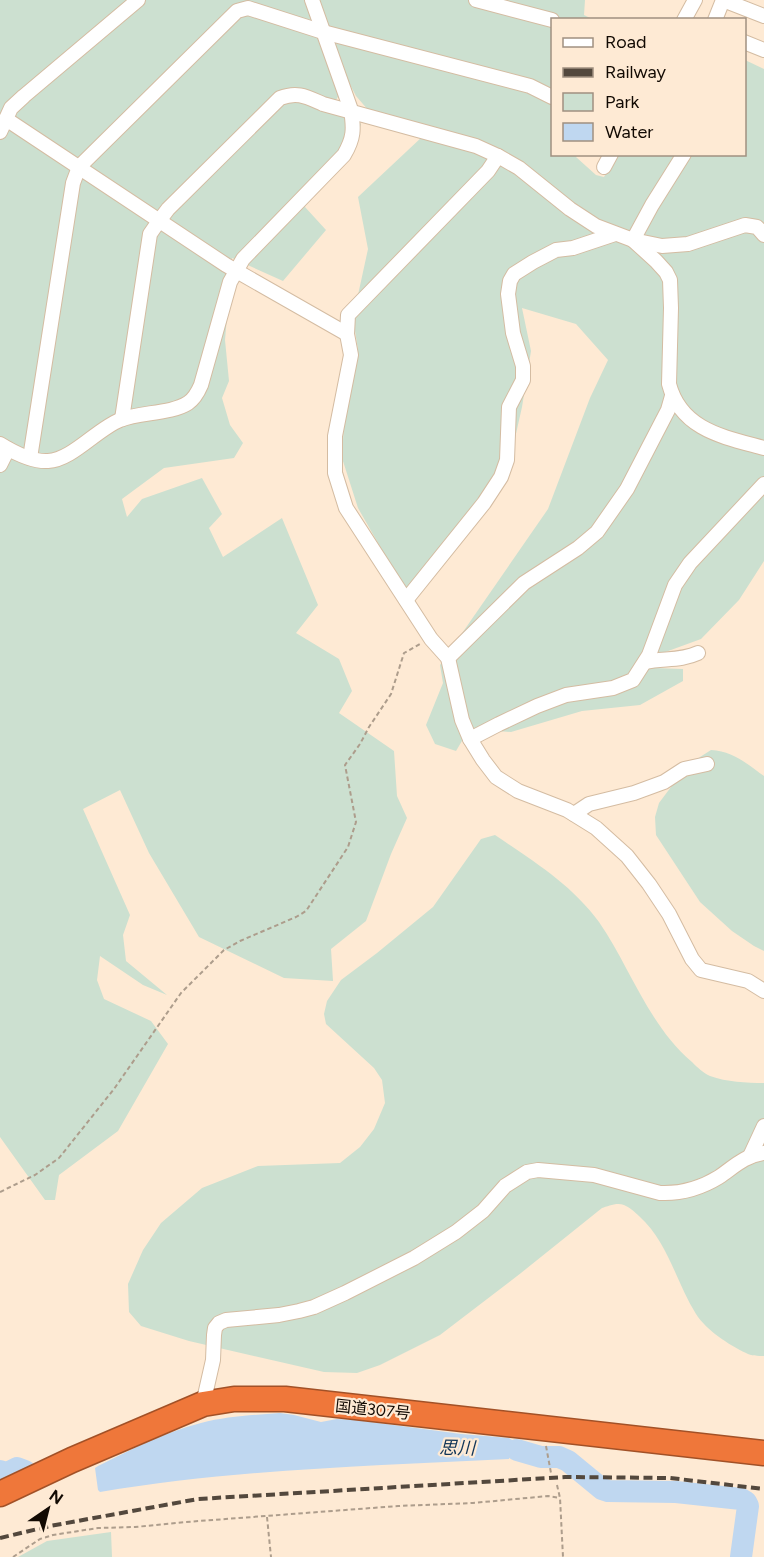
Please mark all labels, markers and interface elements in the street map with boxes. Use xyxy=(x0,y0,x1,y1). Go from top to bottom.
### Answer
legend xyxy=(551,18,746,156)
text: Road xyxy=(605,31,646,53)
text: Railway xyxy=(605,61,667,83)
text: Park xyxy=(605,91,640,113)
text: Water xyxy=(605,121,653,143)
street label: 国道307号 xyxy=(334,1396,412,1423)
water label: 思川 xyxy=(439,1437,477,1459)
north arrow xyxy=(18,1479,78,1539)
text: N xyxy=(46,1486,67,1508)

